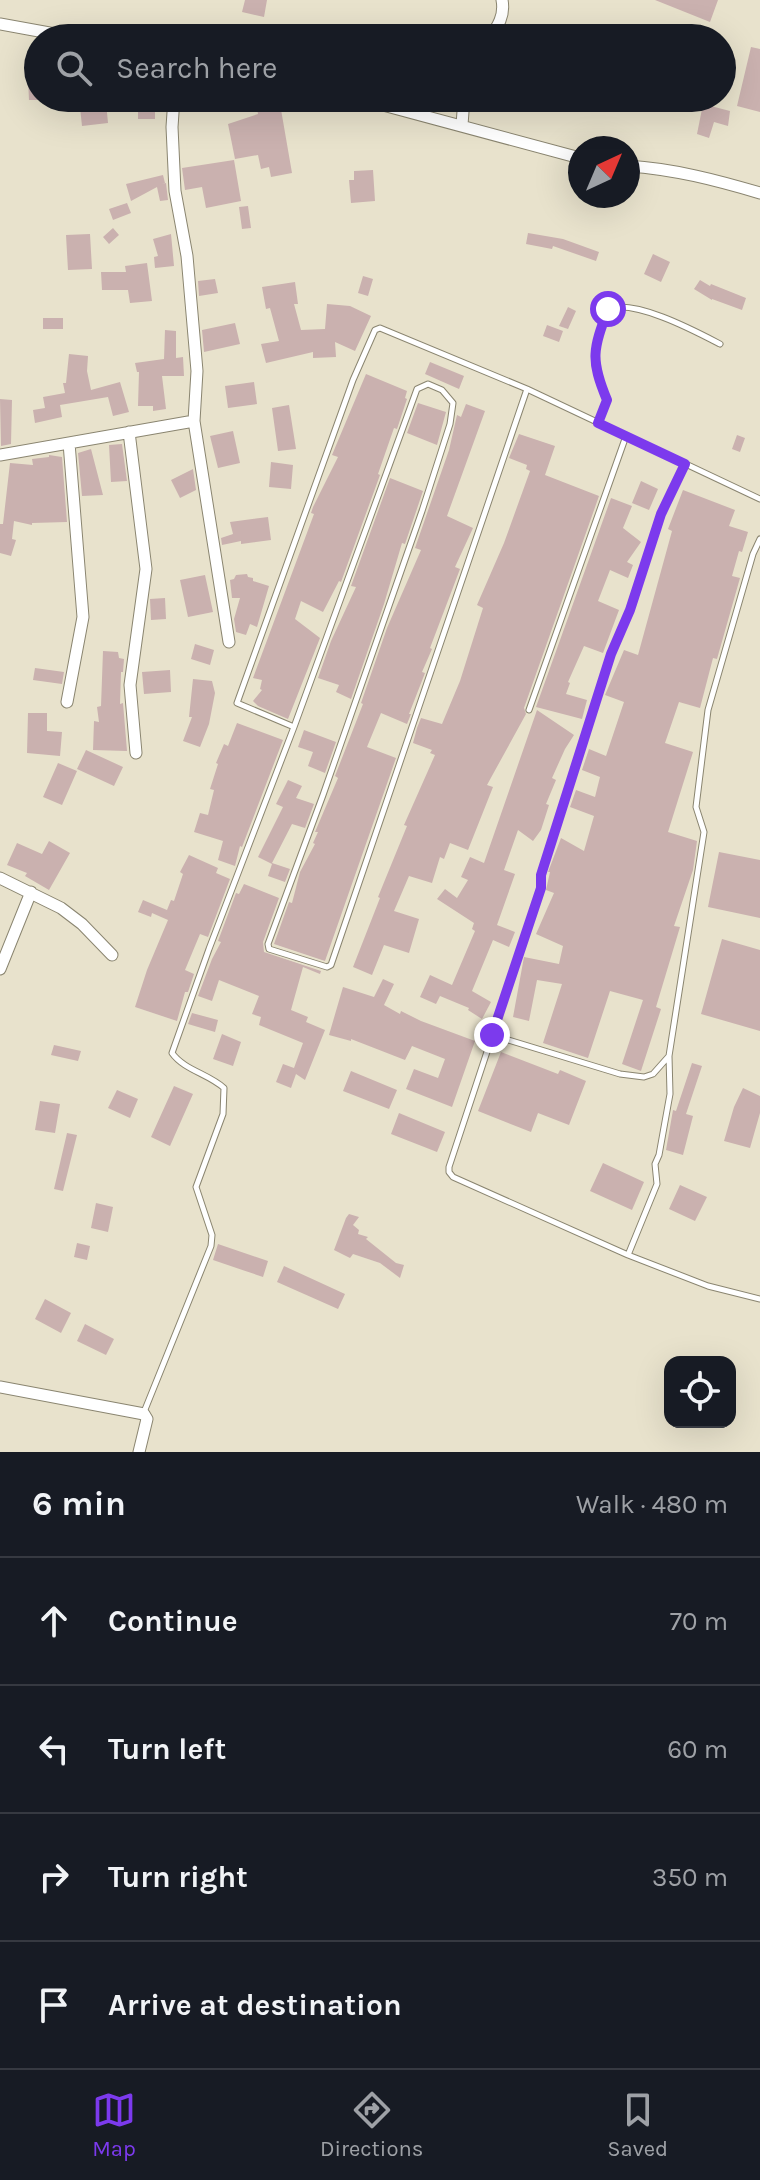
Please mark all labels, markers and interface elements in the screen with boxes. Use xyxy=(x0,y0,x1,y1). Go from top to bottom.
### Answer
search box xyxy=(24,24,736,112)
icon: search xyxy=(52,46,96,90)
text: Search here xyxy=(116,50,277,86)
north arrow xyxy=(568,136,640,208)
route start xyxy=(590,291,626,327)
route end xyxy=(474,1017,510,1053)
map controls xyxy=(664,1356,736,1428)
button: locate xyxy=(664,1356,736,1428)
text: 6 min xyxy=(32,1484,126,1524)
text: Walk · 480 m xyxy=(576,1489,728,1520)
icon: ahead xyxy=(32,1599,76,1643)
text: Continue xyxy=(108,1603,238,1639)
text: 70 m xyxy=(670,1606,728,1637)
icon: left xyxy=(32,1727,76,1771)
text: Turn left xyxy=(108,1731,226,1767)
text: 60 m xyxy=(667,1734,728,1765)
icon: right xyxy=(32,1855,76,1899)
text: Turn right xyxy=(108,1859,248,1895)
text: 350 m xyxy=(652,1862,728,1893)
icon: arrive xyxy=(32,1983,76,2027)
text: Arrive at destination xyxy=(108,1987,402,2023)
tab: Map xyxy=(92,2088,136,2162)
tab: Directions xyxy=(320,2088,423,2162)
tab: Saved xyxy=(607,2088,668,2162)

